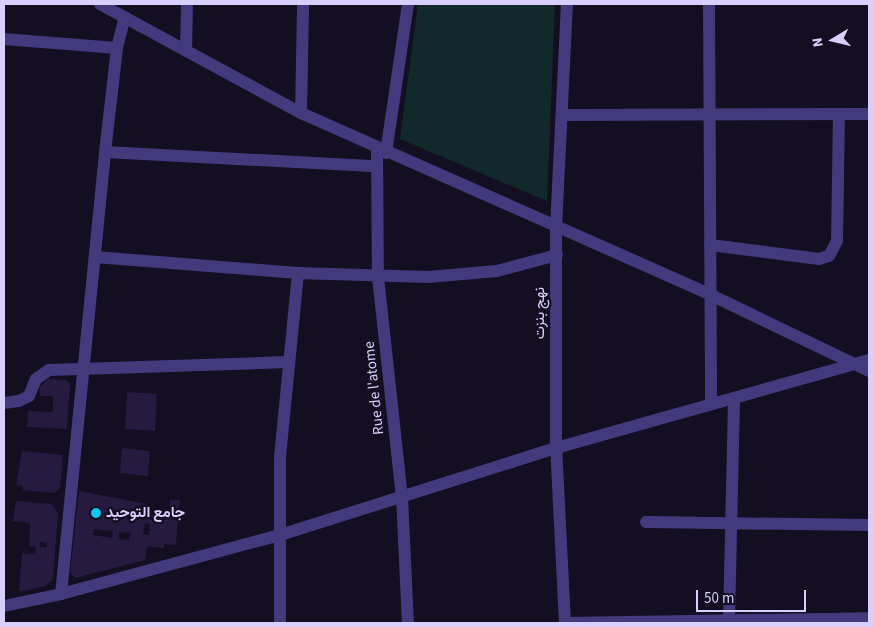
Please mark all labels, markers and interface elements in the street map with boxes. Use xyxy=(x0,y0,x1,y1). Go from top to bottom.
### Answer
north arrow xyxy=(808,15,858,65)
text: N xyxy=(808,36,829,49)
street label: نهج بنزت xyxy=(531,287,549,339)
street label: Rue de l'atome xyxy=(360,340,388,436)
place label: جامع التوحيد xyxy=(106,504,185,522)
marker: جامع التوحيد xyxy=(90,507,102,519)
scale bar xyxy=(698,580,808,612)
text: 50 m xyxy=(704,588,734,609)

